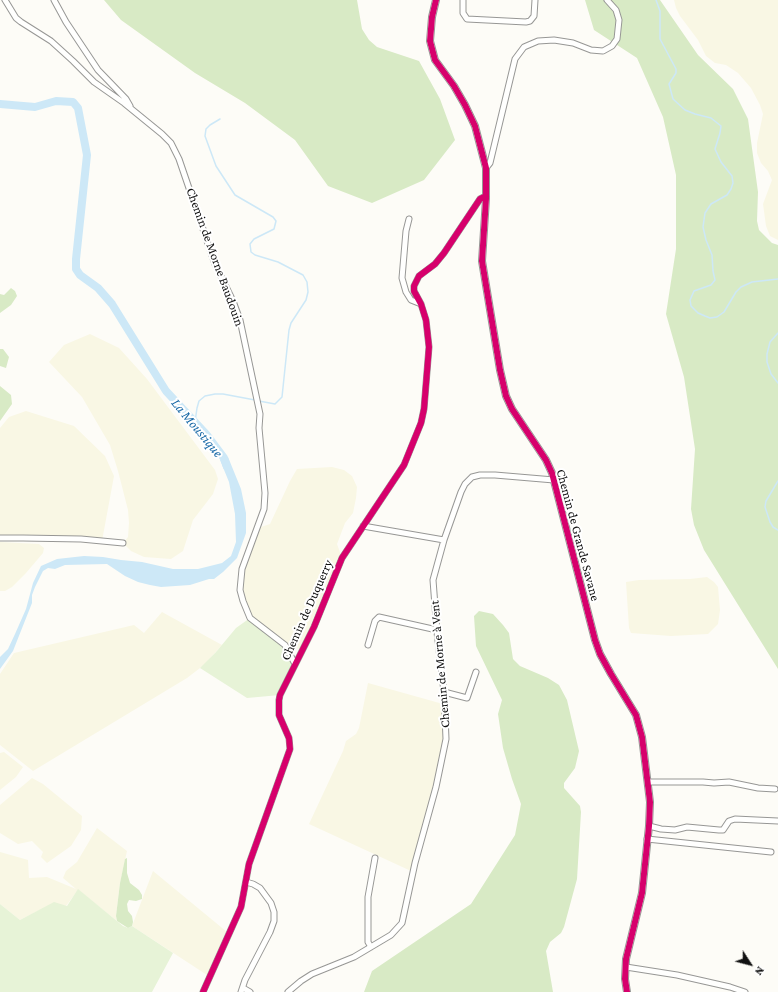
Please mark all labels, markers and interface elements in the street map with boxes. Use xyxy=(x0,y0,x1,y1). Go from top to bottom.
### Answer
street label: Chemin de Morne Baudouin xyxy=(183,186,247,328)
water label: La Moustique xyxy=(168,395,226,461)
street label: Chemin de Grande Savane xyxy=(553,467,603,603)
street label: Chemin de Duquerry xyxy=(278,557,336,663)
street label: Chemin de Morne à Vent xyxy=(427,600,453,728)
north arrow xyxy=(730,944,770,984)
text: N xyxy=(753,964,767,978)

